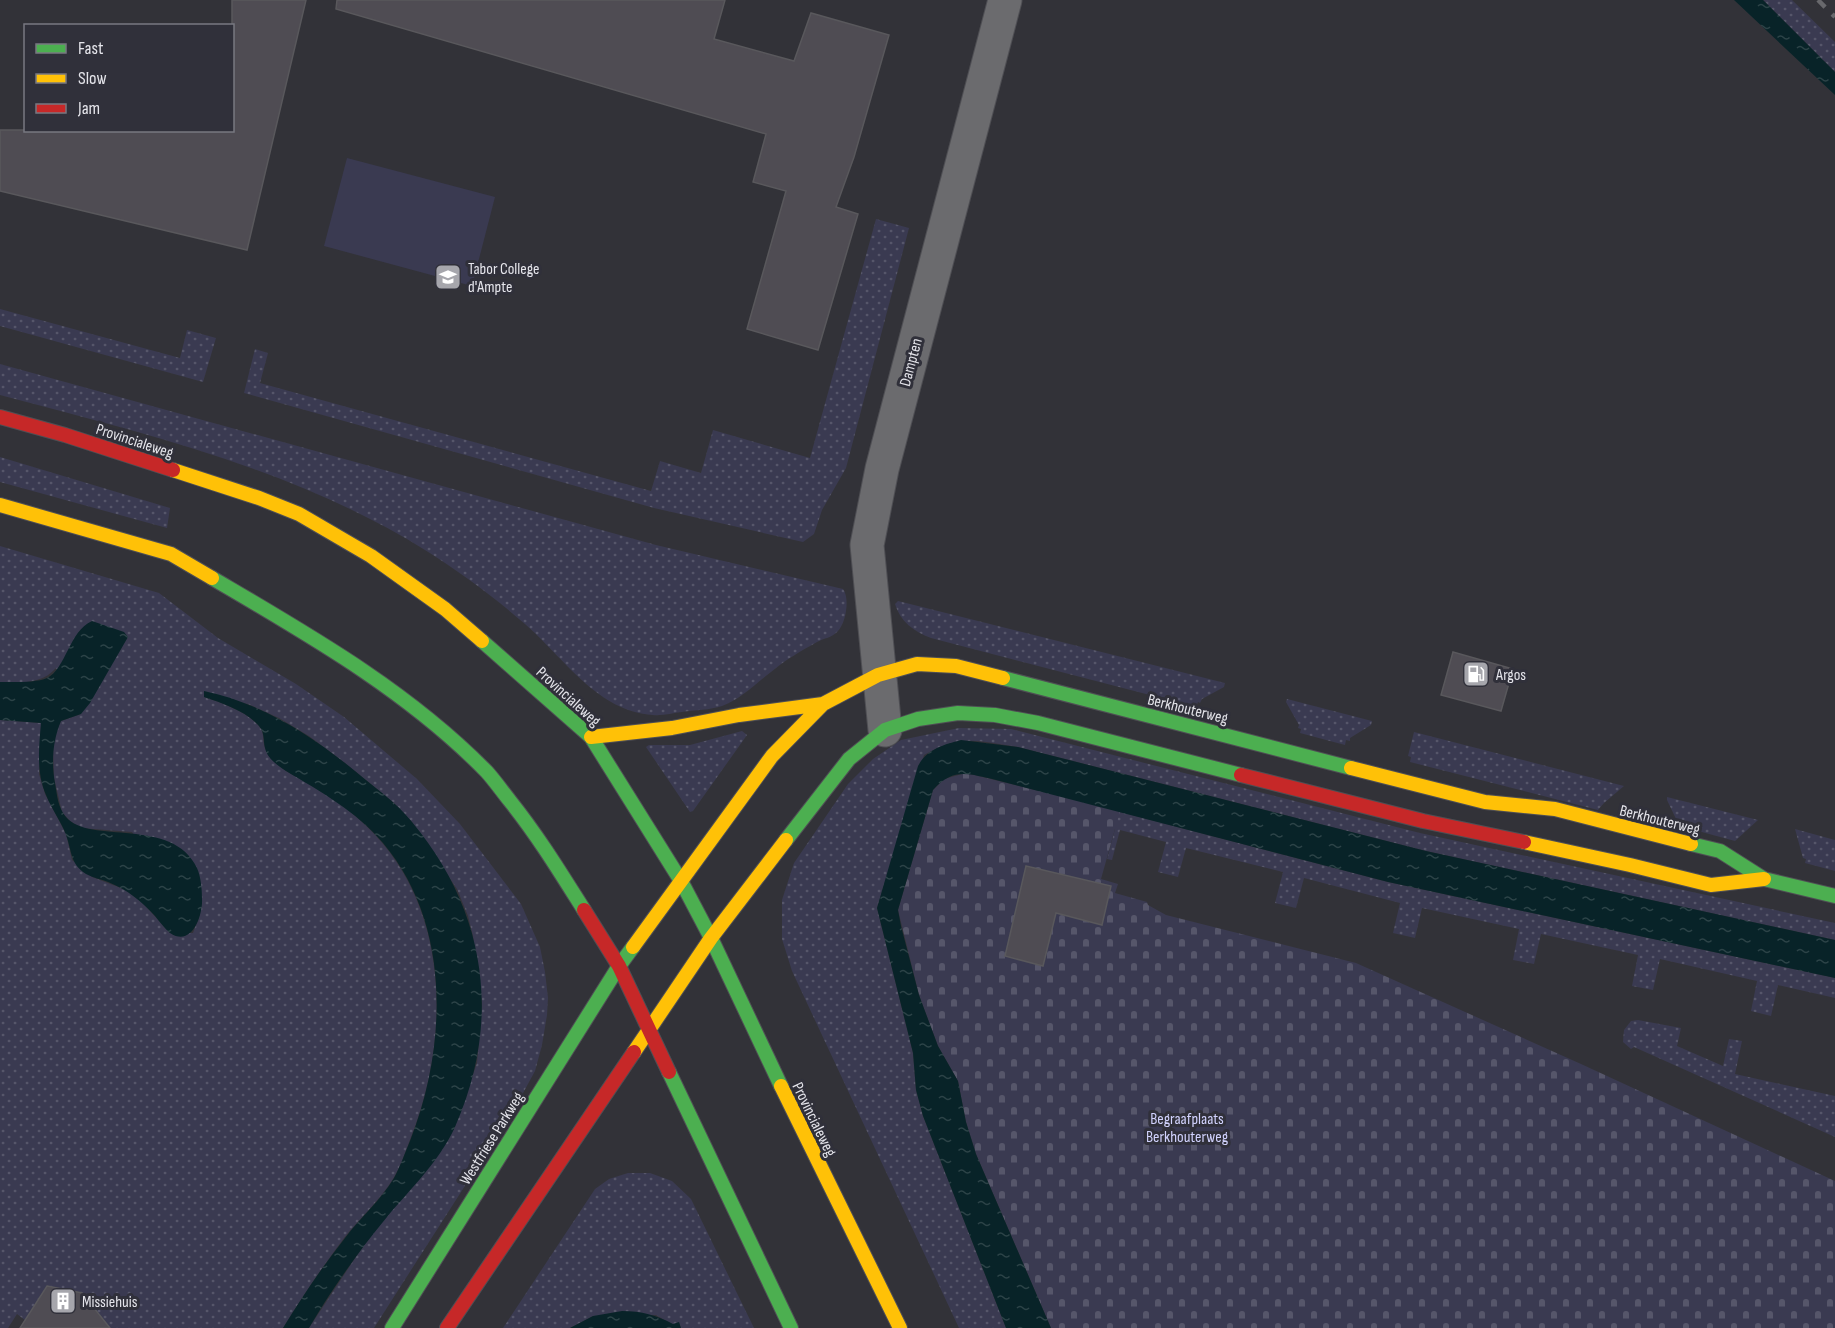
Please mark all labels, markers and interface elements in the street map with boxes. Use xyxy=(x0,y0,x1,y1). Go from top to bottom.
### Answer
legend xyxy=(24,24,234,132)
text: Fast xyxy=(78,38,104,59)
text: Slow xyxy=(78,68,107,89)
text: Jam xyxy=(77,98,100,119)
place label: Tabor College d'Ampte xyxy=(468,260,539,297)
school or university icon: Tabor College d'Ampte xyxy=(433,262,463,292)
street label: Dampten xyxy=(896,336,927,388)
street label: Provincialeweg xyxy=(93,420,176,463)
fuel station icon: Argos xyxy=(1461,659,1491,689)
street label: Provincialeweg xyxy=(532,663,604,731)
place label: Argos xyxy=(1495,666,1526,685)
street label: Berkhouterweg xyxy=(1145,690,1230,729)
street label: Berkhouterweg xyxy=(1617,801,1702,840)
street label: Provincialeweg xyxy=(788,1079,840,1160)
street label: Westfriese Parkweg xyxy=(456,1089,528,1189)
park label: Begraafplaats Berkhouterweg xyxy=(1146,1110,1228,1147)
building icon: Missiehuis xyxy=(48,1286,78,1316)
place label: Missiehuis xyxy=(82,1293,138,1312)

